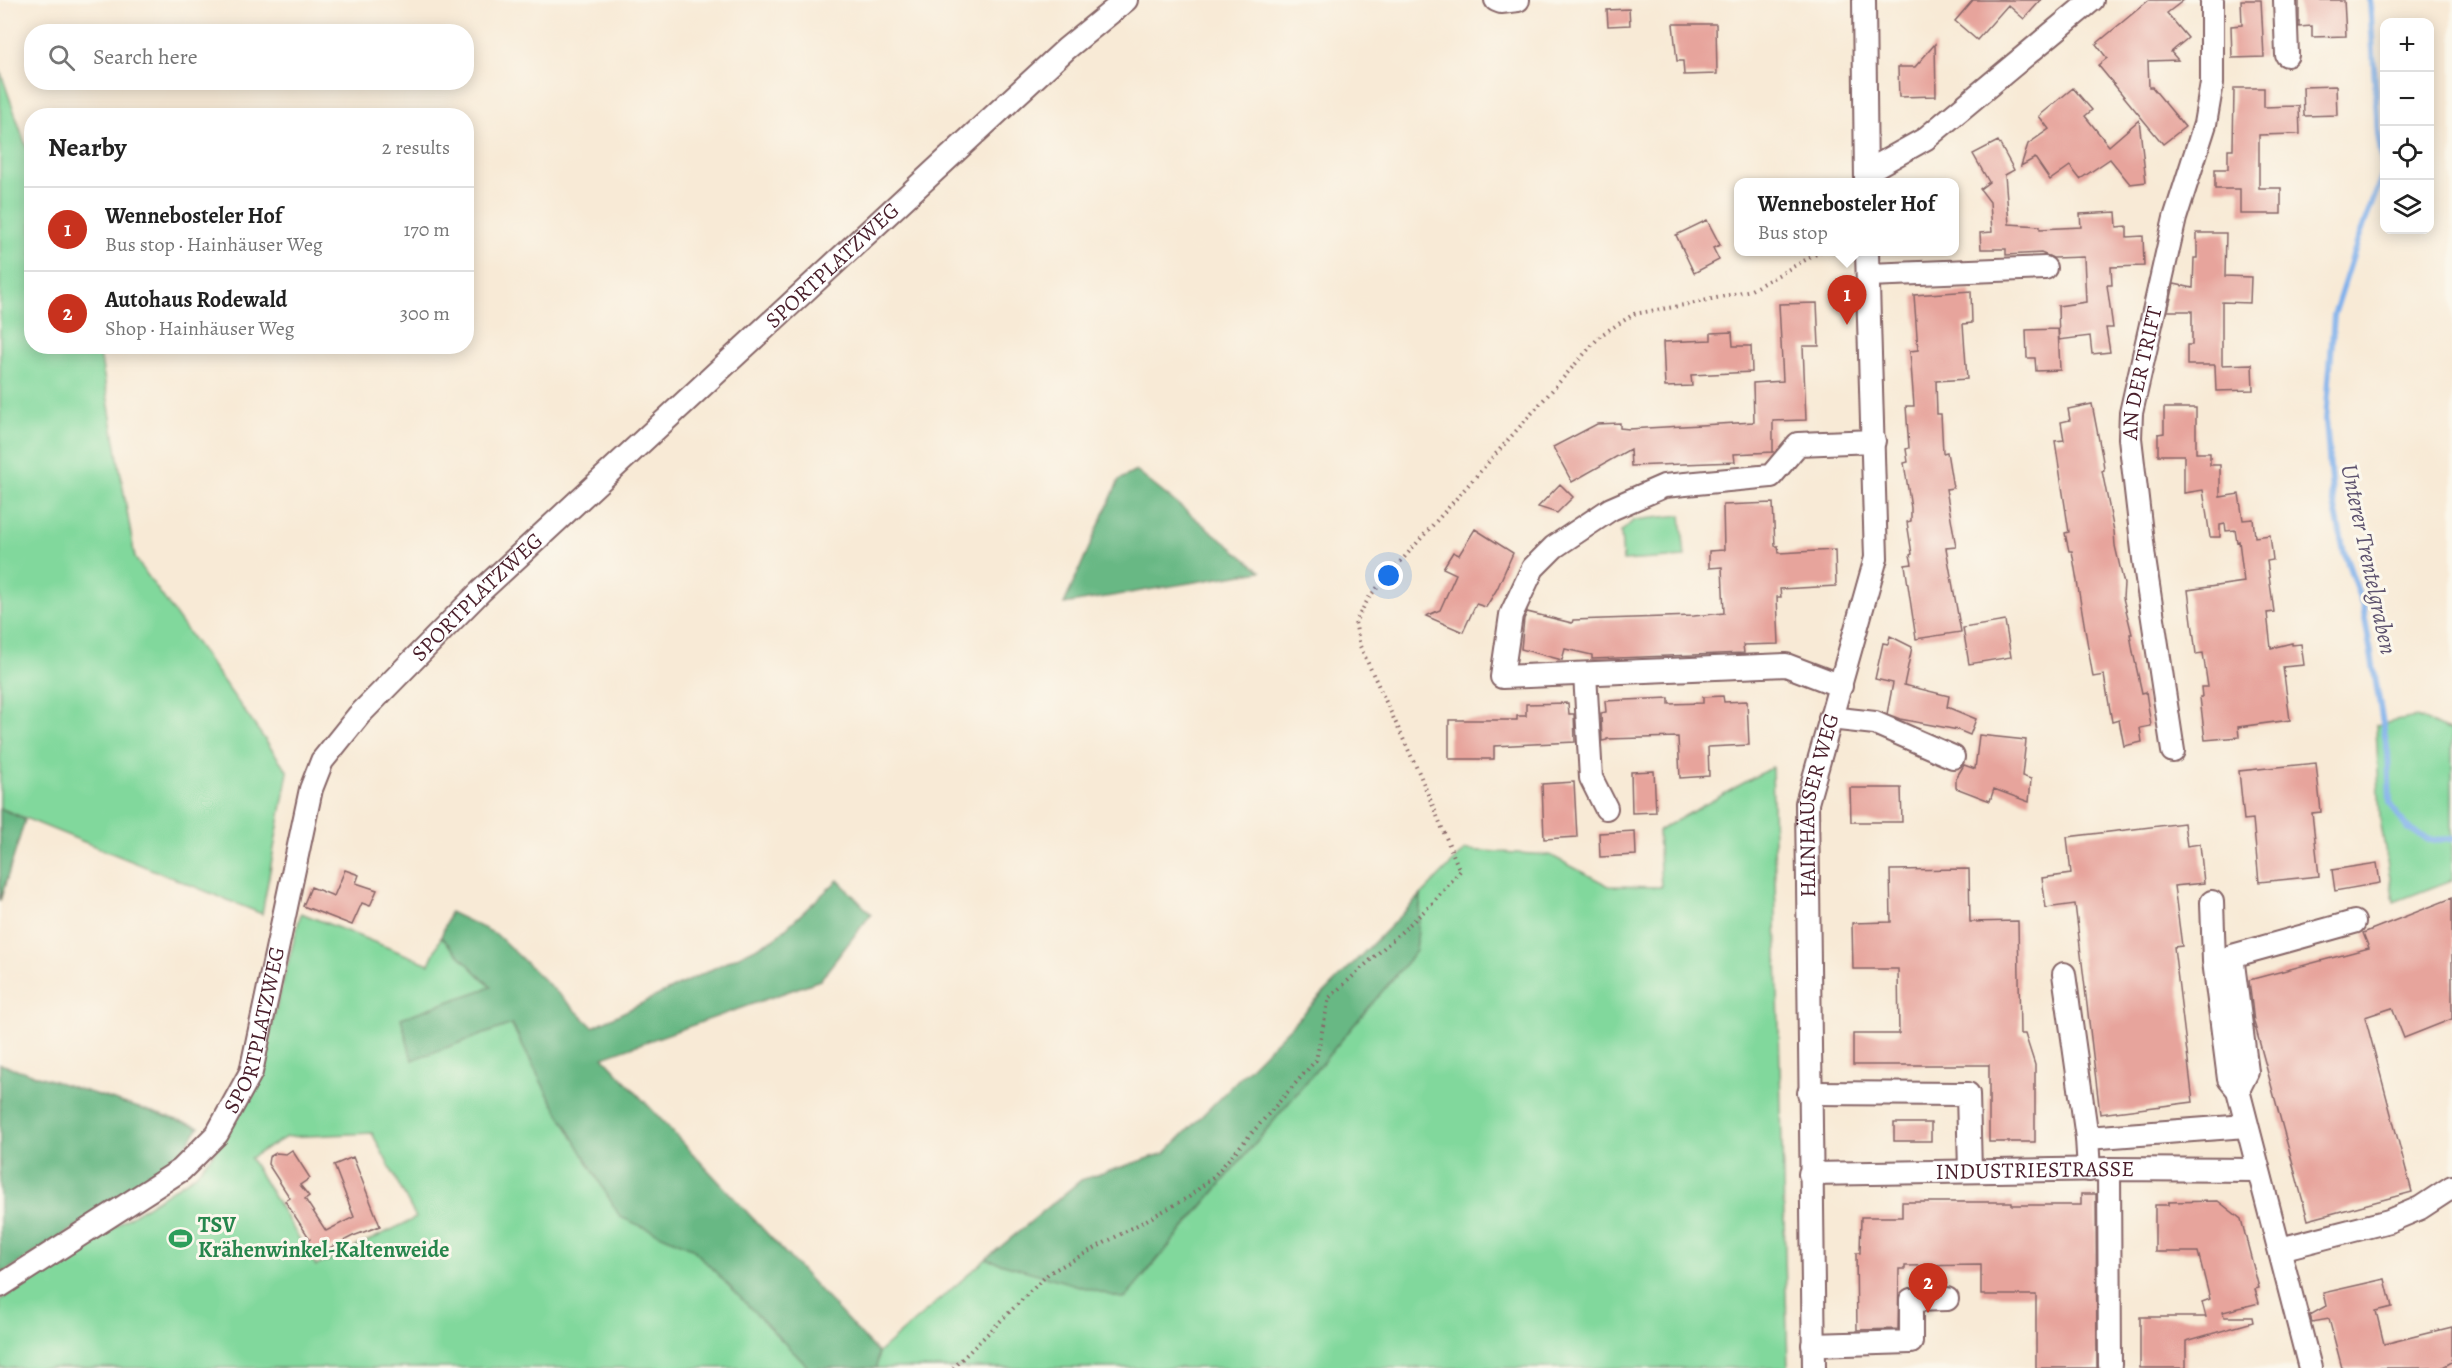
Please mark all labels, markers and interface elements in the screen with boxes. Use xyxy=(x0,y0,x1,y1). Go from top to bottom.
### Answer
map controls xyxy=(2380,18,2434,234)
button: + xyxy=(2380,18,2434,72)
search box xyxy=(24,24,474,90)
icon: search xyxy=(45,41,78,74)
text: Search here xyxy=(93,42,198,72)
button: − xyxy=(2380,72,2434,126)
button: locate xyxy=(2380,126,2434,180)
text: Nearby xyxy=(48,130,127,165)
text: 2 results xyxy=(382,134,450,161)
popup xyxy=(1734,178,1959,256)
button: layers xyxy=(2380,180,2434,234)
text: Wennebosteler Hof xyxy=(1758,189,1935,219)
street label: SPORTPLATZWEG xyxy=(759,196,906,335)
text: Wennebosteler Hof xyxy=(105,201,282,231)
text: 1 xyxy=(64,216,71,243)
text: 170 m xyxy=(404,216,450,243)
text: Bus stop xyxy=(1758,219,1828,246)
text: Bus stop · Hainhäuser Weg xyxy=(105,231,323,258)
pin: 1 xyxy=(1828,276,1866,325)
text: Autohaus Rodewald xyxy=(105,285,287,315)
text: 2 xyxy=(63,300,72,327)
text: 300 m xyxy=(400,300,450,327)
street label: AN DER TRIFT xyxy=(2115,303,2170,442)
text: Shop · Hainhäuser Weg xyxy=(105,315,294,342)
water label: Unterer Trentelgraben xyxy=(2333,461,2405,657)
street label: SPORTPLATZWEG xyxy=(405,526,550,668)
your location xyxy=(1374,561,1403,590)
street label: HAINHÄUSER WEG xyxy=(1792,710,1847,898)
street label: SPORTPLATZWEG xyxy=(216,944,292,1119)
street label: INDUSTRIESTRASSE xyxy=(1935,1154,2134,1187)
place label: TSV Krähenwinkel-Kaltenweide xyxy=(198,1210,450,1265)
sports icon: TSV Krähenwinkel-Kaltenweide xyxy=(167,1225,193,1251)
pin: 2 xyxy=(1908,1264,1948,1313)

